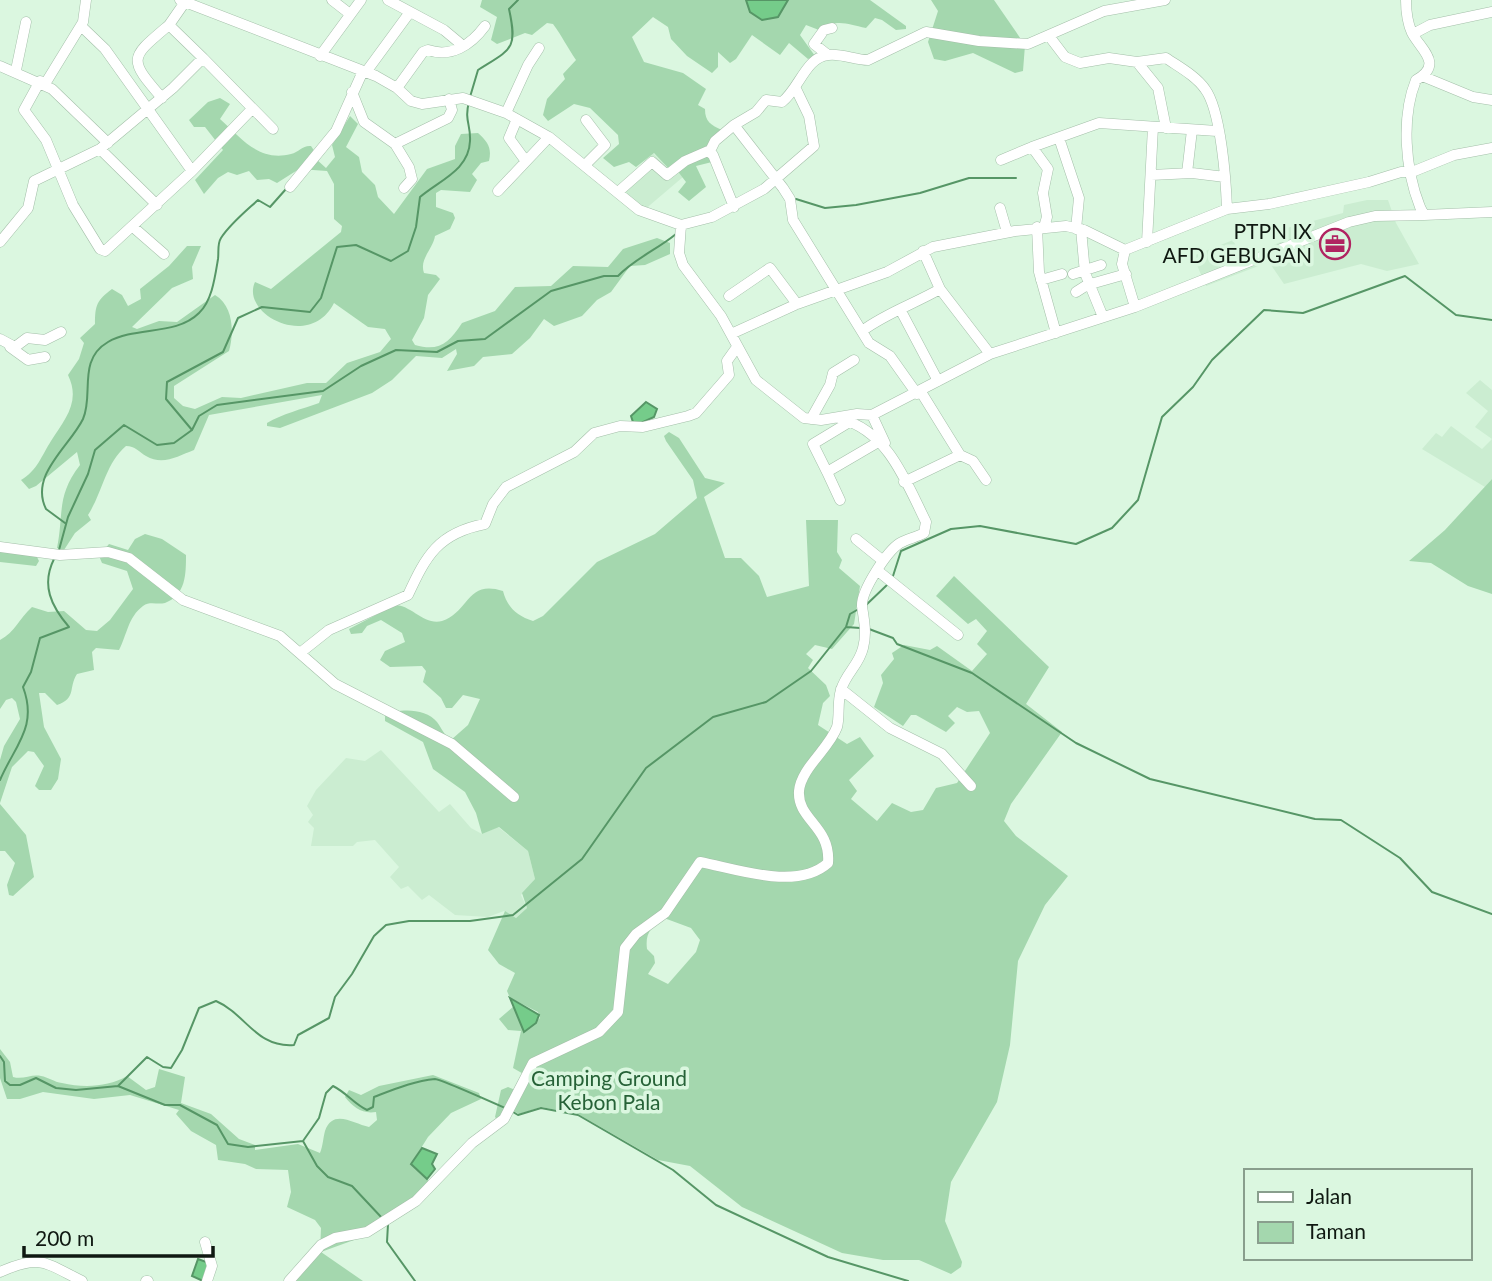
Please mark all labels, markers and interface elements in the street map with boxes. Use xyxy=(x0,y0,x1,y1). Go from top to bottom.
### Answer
place label: PTPN IX AFD GEBUGAN xyxy=(1163,218,1312,267)
office icon: PTPN IX AFD GEBUGAN xyxy=(1318,227,1352,261)
park label: Camping Ground Kebon Pala xyxy=(531,1065,687,1114)
legend xyxy=(1244,1169,1471,1260)
text: Jalan xyxy=(1306,1183,1352,1208)
scale bar xyxy=(24,1214,214,1258)
text: Taman xyxy=(1306,1218,1366,1243)
text: 200 m xyxy=(35,1225,94,1250)

